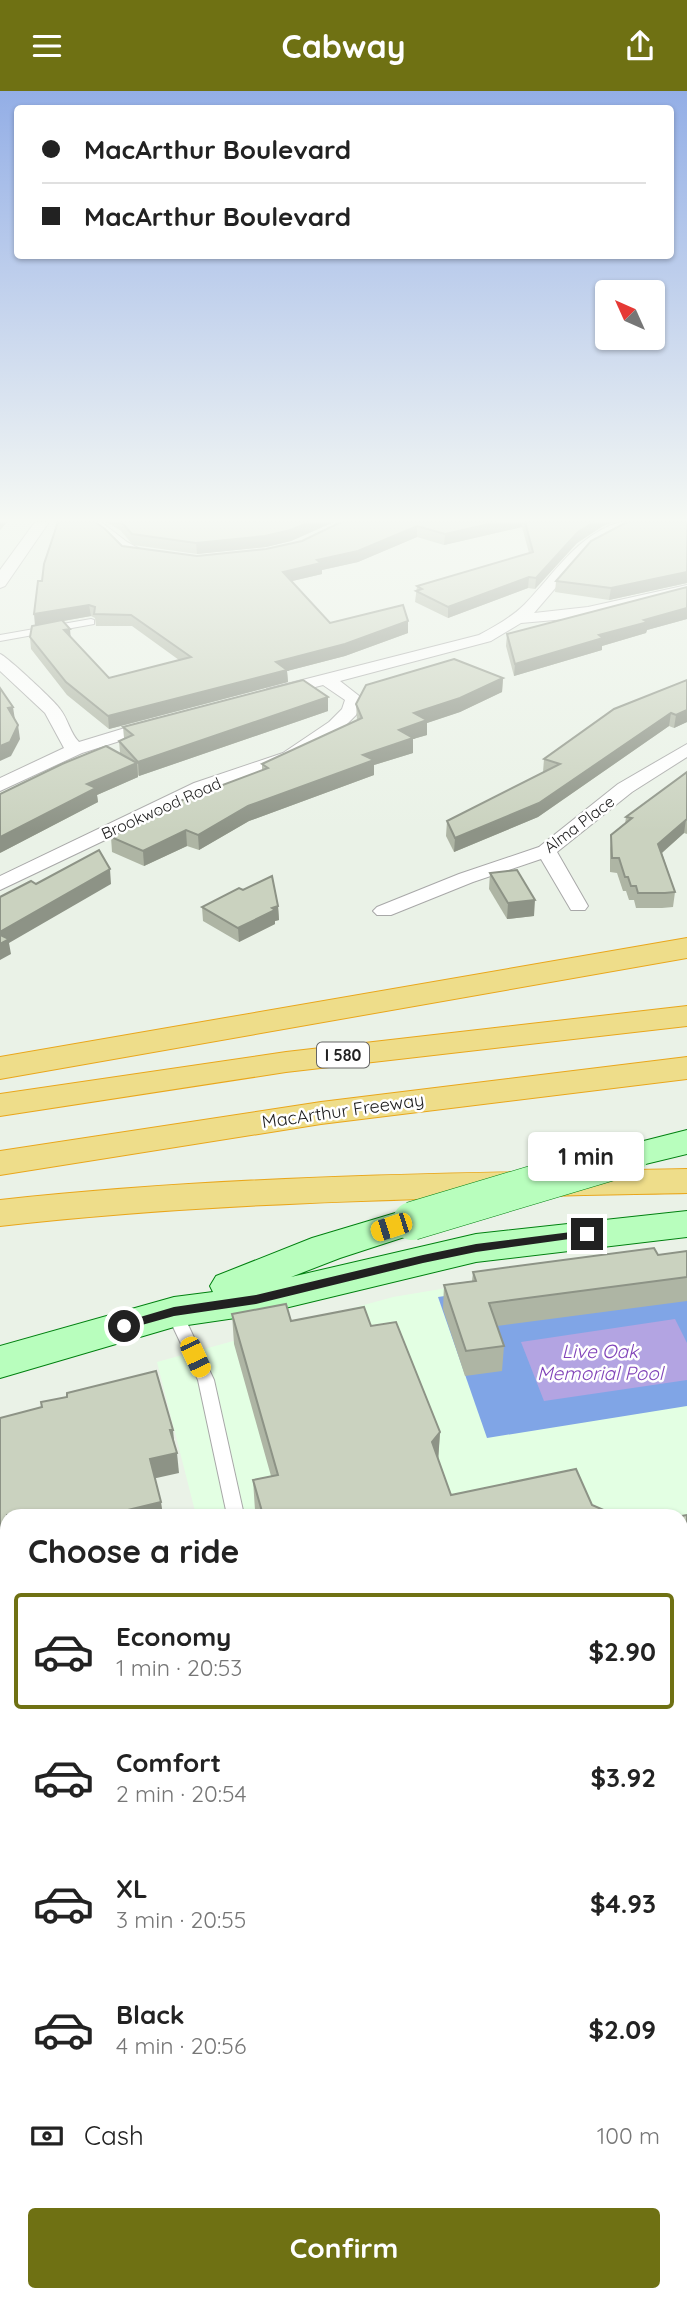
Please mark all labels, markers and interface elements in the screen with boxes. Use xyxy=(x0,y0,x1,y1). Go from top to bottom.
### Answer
text: Cabway xyxy=(282,26,405,66)
icon: menu xyxy=(28,27,66,65)
icon: share xyxy=(621,27,659,65)
text: MacArthur Boulevard xyxy=(84,133,351,166)
text: MacArthur Boulevard xyxy=(84,200,351,233)
north arrow xyxy=(595,280,665,350)
map controls xyxy=(595,280,665,350)
street label: Brookwood Road xyxy=(98,773,224,843)
street label: Alma Place xyxy=(540,791,618,857)
road number: I 580 xyxy=(317,1043,369,1067)
street label: MacArthur Freeway xyxy=(260,1088,426,1133)
callout: 1 min xyxy=(529,1133,645,1181)
text: 1 min xyxy=(558,1142,614,1171)
car xyxy=(368,1211,415,1243)
route end xyxy=(571,1218,603,1250)
route start xyxy=(108,1310,140,1342)
car xyxy=(177,1334,214,1380)
water label: Live Oak Memorial Pool xyxy=(537,1339,666,1385)
text: Choose a ride xyxy=(28,1531,240,1571)
icon: car xyxy=(32,1620,95,1683)
text: Economy xyxy=(116,1620,231,1653)
text: $2.90 xyxy=(588,1635,656,1668)
text: 1 min · 20:53 xyxy=(116,1653,242,1682)
icon: car xyxy=(32,1746,95,1809)
text: Comfort xyxy=(116,1746,221,1779)
text: $3.92 xyxy=(590,1761,656,1794)
text: 2 min · 20:54 xyxy=(116,1779,247,1808)
icon: car xyxy=(32,1872,95,1935)
text: XL xyxy=(116,1872,148,1905)
text: $4.93 xyxy=(590,1887,656,1920)
text: 3 min · 20:55 xyxy=(116,1905,246,1934)
icon: car xyxy=(32,1998,95,2061)
text: Black xyxy=(116,1998,185,2031)
text: $2.09 xyxy=(588,2013,656,2046)
text: 4 min · 20:56 xyxy=(116,2031,246,2060)
icon: cash xyxy=(28,2117,66,2155)
text: Cash xyxy=(84,2119,144,2152)
text: 100 m xyxy=(597,2121,660,2150)
button: Confirm xyxy=(28,2208,660,2288)

